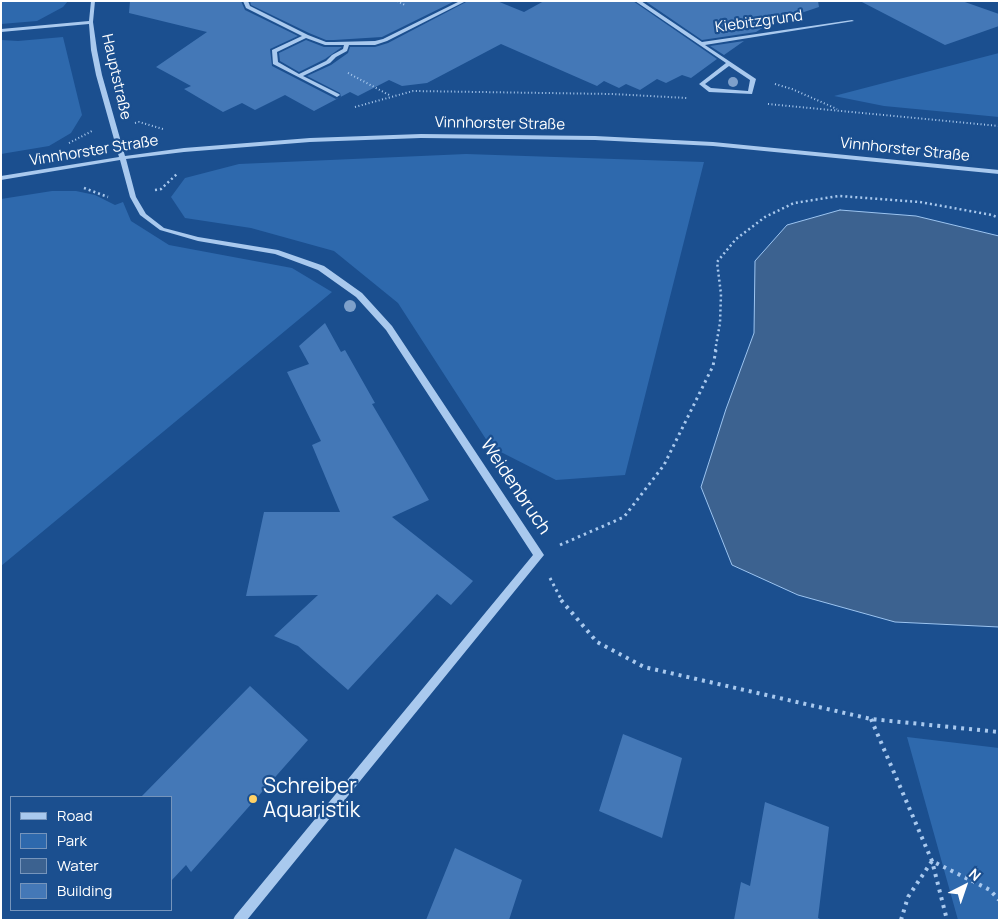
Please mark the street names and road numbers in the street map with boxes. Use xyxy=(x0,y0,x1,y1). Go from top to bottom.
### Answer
street label: Kiebitzgrund xyxy=(714,7,804,37)
street label: Hauptstraße xyxy=(97,32,135,122)
street label: Vinnhorster Straße xyxy=(435,114,565,134)
street label: Vinnhorster Straße xyxy=(28,132,160,170)
street label: Vinnhorster Straße xyxy=(839,134,971,166)
street label: Weidenbruch xyxy=(475,435,555,539)

